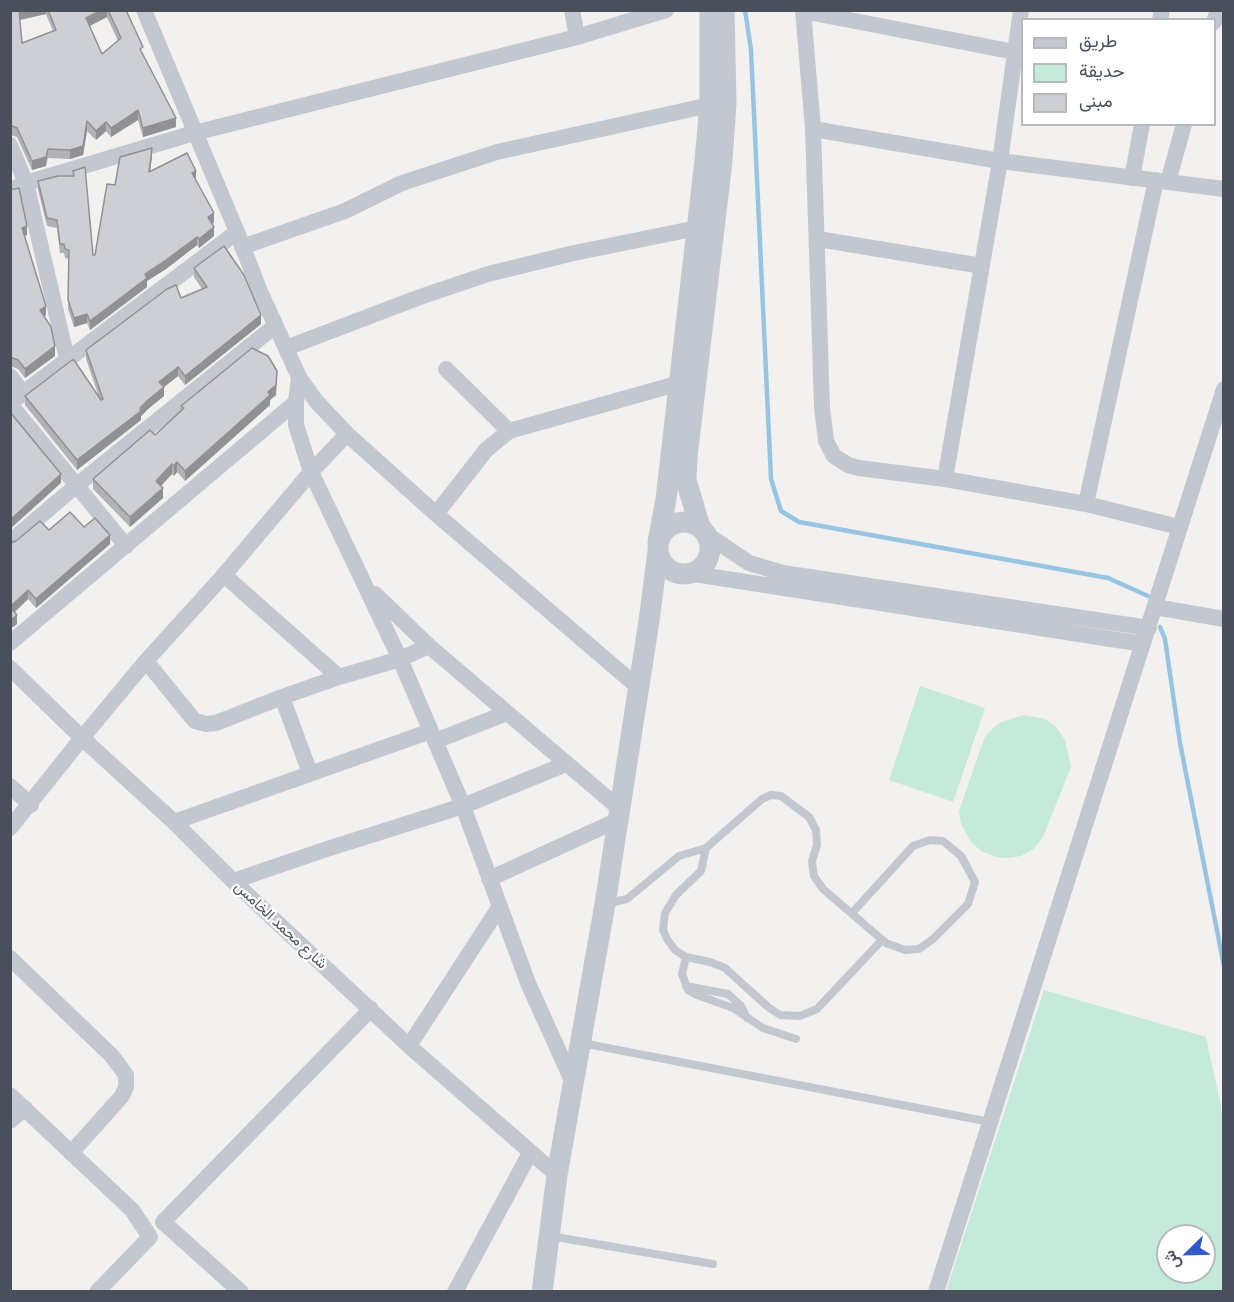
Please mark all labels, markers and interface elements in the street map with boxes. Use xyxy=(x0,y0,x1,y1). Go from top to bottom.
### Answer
legend xyxy=(1021,18,1216,126)
text: طريق xyxy=(1079,30,1117,50)
text: حديقة xyxy=(1079,60,1125,80)
text: مبنى xyxy=(1079,90,1113,110)
street label: شارع محمد الخامس xyxy=(231,877,331,973)
north arrow xyxy=(1156,1224,1216,1284)
text: ش xyxy=(1159,1248,1183,1273)

